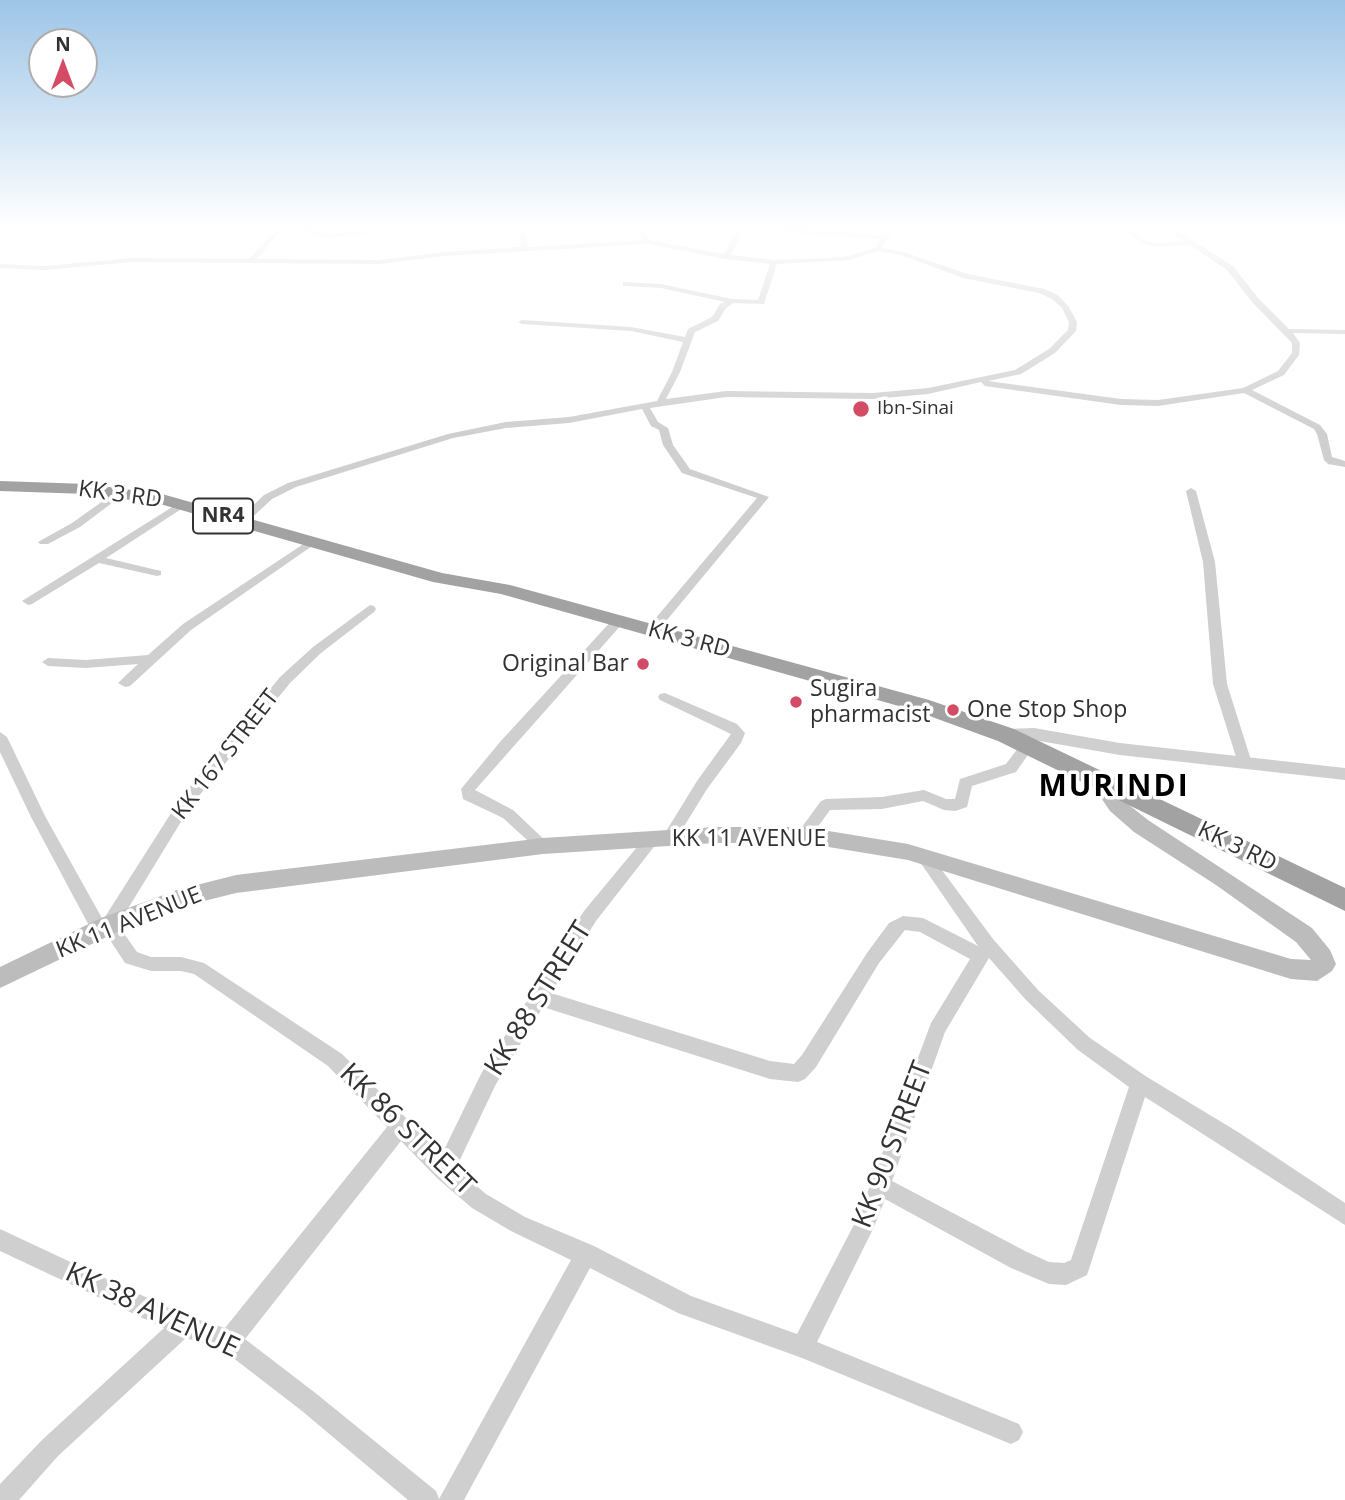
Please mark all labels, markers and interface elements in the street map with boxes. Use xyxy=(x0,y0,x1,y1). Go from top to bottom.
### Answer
north arrow xyxy=(28,28,98,98)
text: N xyxy=(55,31,71,57)
place label: Ibn-Sinai xyxy=(877,398,954,420)
marker: Ibn-Sinai xyxy=(851,399,871,419)
street label: KK 3 RD xyxy=(76,475,164,515)
road number: NR4 xyxy=(193,498,253,534)
street label: KK 3 RD xyxy=(645,616,733,664)
place label: Original Bar xyxy=(502,650,629,678)
marker: Original Bar xyxy=(635,656,651,672)
place label: Sugira pharmacist xyxy=(810,675,930,729)
street label: KK 167 STREET xyxy=(167,685,285,825)
marker: Sugira pharmacist xyxy=(788,694,804,710)
place label: One Stop Shop xyxy=(967,696,1127,724)
marker: One Stop Shop xyxy=(945,702,961,718)
district label: MURINDI xyxy=(1039,769,1189,805)
street label: KK 3 RD xyxy=(1193,816,1281,878)
street label: KK 11 AVENUE xyxy=(672,825,826,853)
street label: KK 11 AVENUE xyxy=(52,881,206,965)
street label: KK 88 STREET xyxy=(478,916,600,1082)
street label: KK 86 STREET xyxy=(332,1057,482,1203)
street label: KK 90 STREET xyxy=(846,1057,940,1233)
street label: KK 38 AVENUE xyxy=(60,1256,244,1366)

